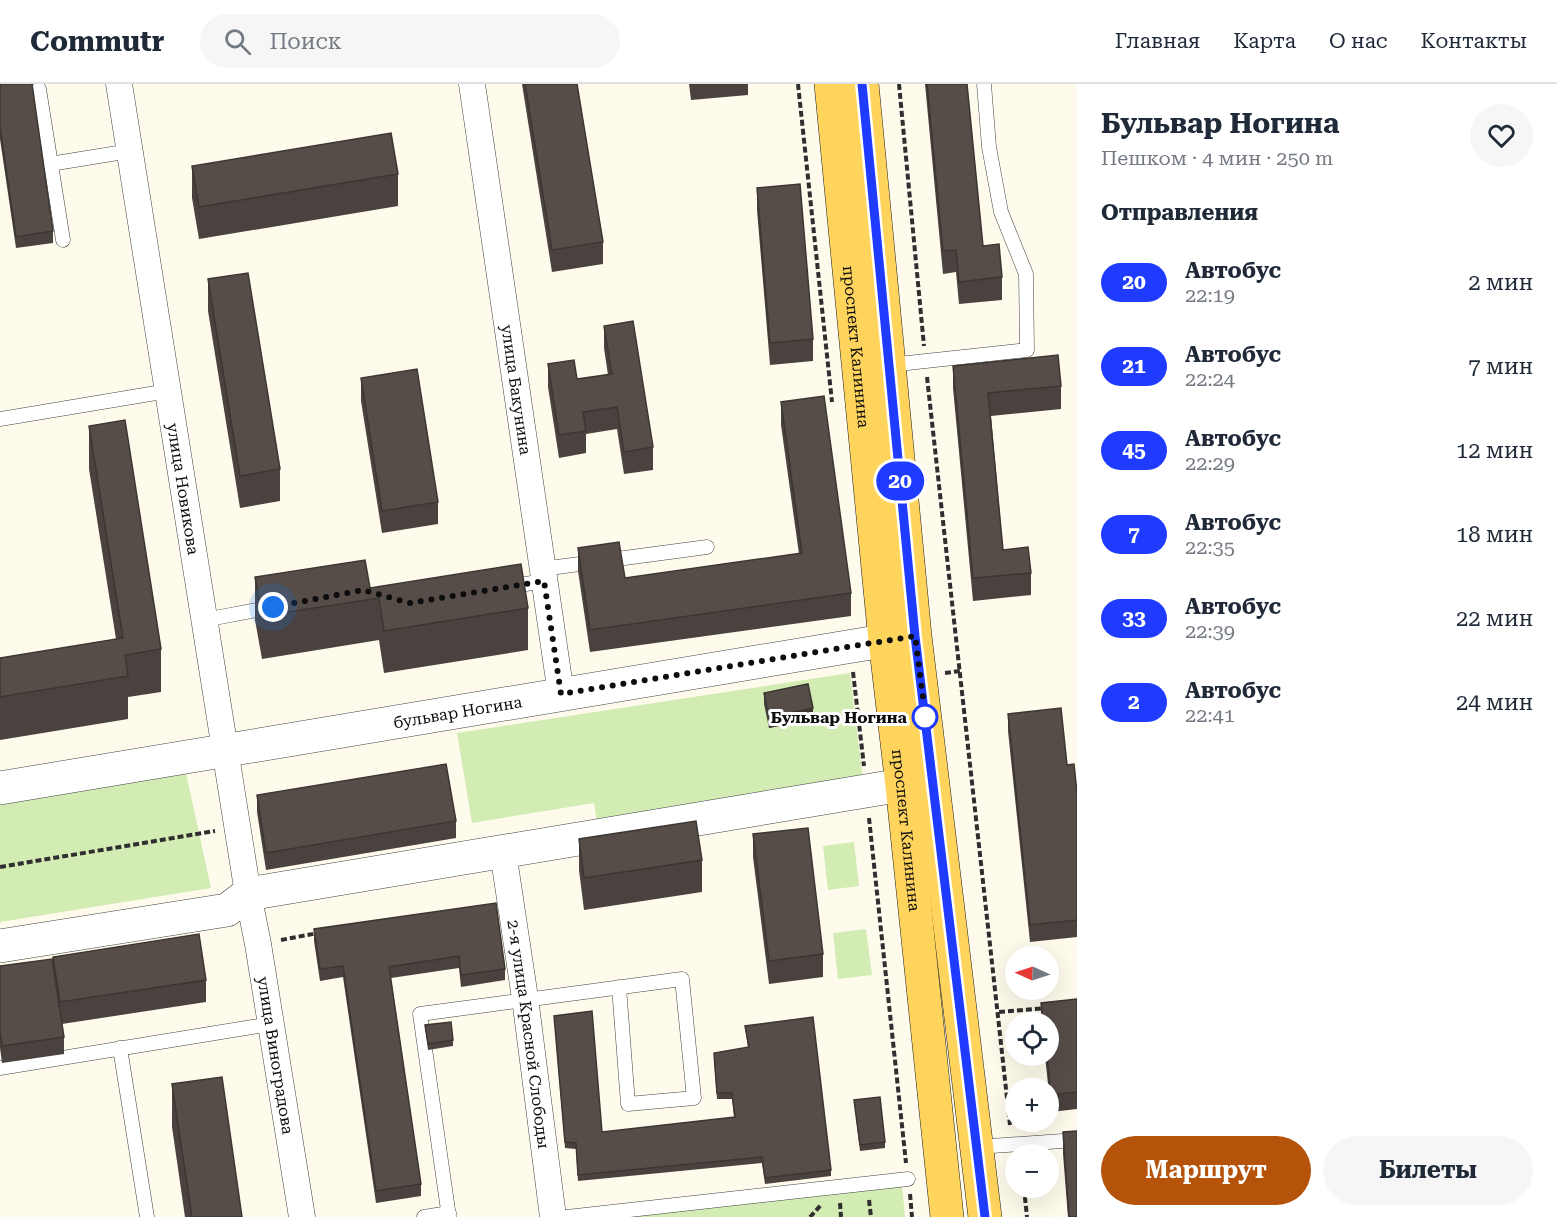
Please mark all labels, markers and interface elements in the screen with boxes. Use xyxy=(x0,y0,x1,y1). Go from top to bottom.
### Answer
search box xyxy=(200,14,620,68)
text: Commutr xyxy=(30,25,164,58)
icon: search xyxy=(221,25,254,58)
text: Поиск xyxy=(269,29,342,54)
text: Главная xyxy=(1115,29,1200,53)
text: Карта xyxy=(1233,29,1296,53)
text: О нас xyxy=(1329,29,1388,53)
text: Контакты xyxy=(1421,29,1527,53)
button: heart xyxy=(1470,104,1533,167)
text: Бульвар Ногина xyxy=(1101,107,1339,140)
text: Пешком · 4 мин · 250 m xyxy=(1101,146,1333,170)
text: Отправления xyxy=(1101,200,1258,225)
text: Автобус xyxy=(1185,258,1281,283)
street label: проспект Калинина xyxy=(839,265,873,429)
text: 20 xyxy=(1122,270,1146,294)
text: 2 мин xyxy=(1468,270,1533,295)
text: 22:19 xyxy=(1185,283,1235,307)
street label: улица Бакунина xyxy=(497,323,535,457)
text: Автобус xyxy=(1185,342,1281,367)
text: 21 xyxy=(1122,354,1146,378)
text: 7 мин xyxy=(1468,354,1533,379)
text: 22:24 xyxy=(1185,367,1235,391)
street label: улица Новикова xyxy=(163,422,203,556)
text: Автобус xyxy=(1185,426,1281,451)
text: 45 xyxy=(1122,438,1146,462)
text: 12 мин xyxy=(1456,438,1533,463)
text: 22:29 xyxy=(1185,451,1235,475)
line badge: 20 xyxy=(873,462,927,500)
text: 20 xyxy=(888,469,912,493)
text: Автобус xyxy=(1185,510,1281,535)
text: 7 xyxy=(1128,522,1140,546)
text: 18 мин xyxy=(1456,522,1533,547)
text: 22:35 xyxy=(1185,535,1235,559)
your location xyxy=(258,592,288,622)
text: Автобус xyxy=(1185,594,1281,619)
text: 33 xyxy=(1122,606,1146,630)
text: 22 мин xyxy=(1456,606,1533,631)
text: 22:39 xyxy=(1185,619,1235,643)
text: Автобус xyxy=(1185,678,1281,703)
text: 2 xyxy=(1128,690,1140,714)
text: 24 мин xyxy=(1456,690,1533,715)
street label: бульвар Ногина xyxy=(392,692,524,732)
text: 22:41 xyxy=(1185,703,1235,727)
marker: Бульвар Ногина xyxy=(912,704,938,730)
place label: Бульвар Ногина xyxy=(771,708,908,727)
street label: проспект Калинина xyxy=(888,748,924,913)
street label: 2-я улица Красной Слободы xyxy=(503,918,553,1150)
north arrow xyxy=(1005,946,1059,1000)
map controls xyxy=(1005,946,1059,1198)
street label: улица Виноградова xyxy=(253,975,298,1136)
button: locate xyxy=(1005,1012,1059,1066)
button: + xyxy=(1005,1078,1059,1132)
button: Маршрут xyxy=(1101,1136,1311,1205)
button: Билеты xyxy=(1323,1136,1533,1205)
button: − xyxy=(1005,1144,1059,1198)

